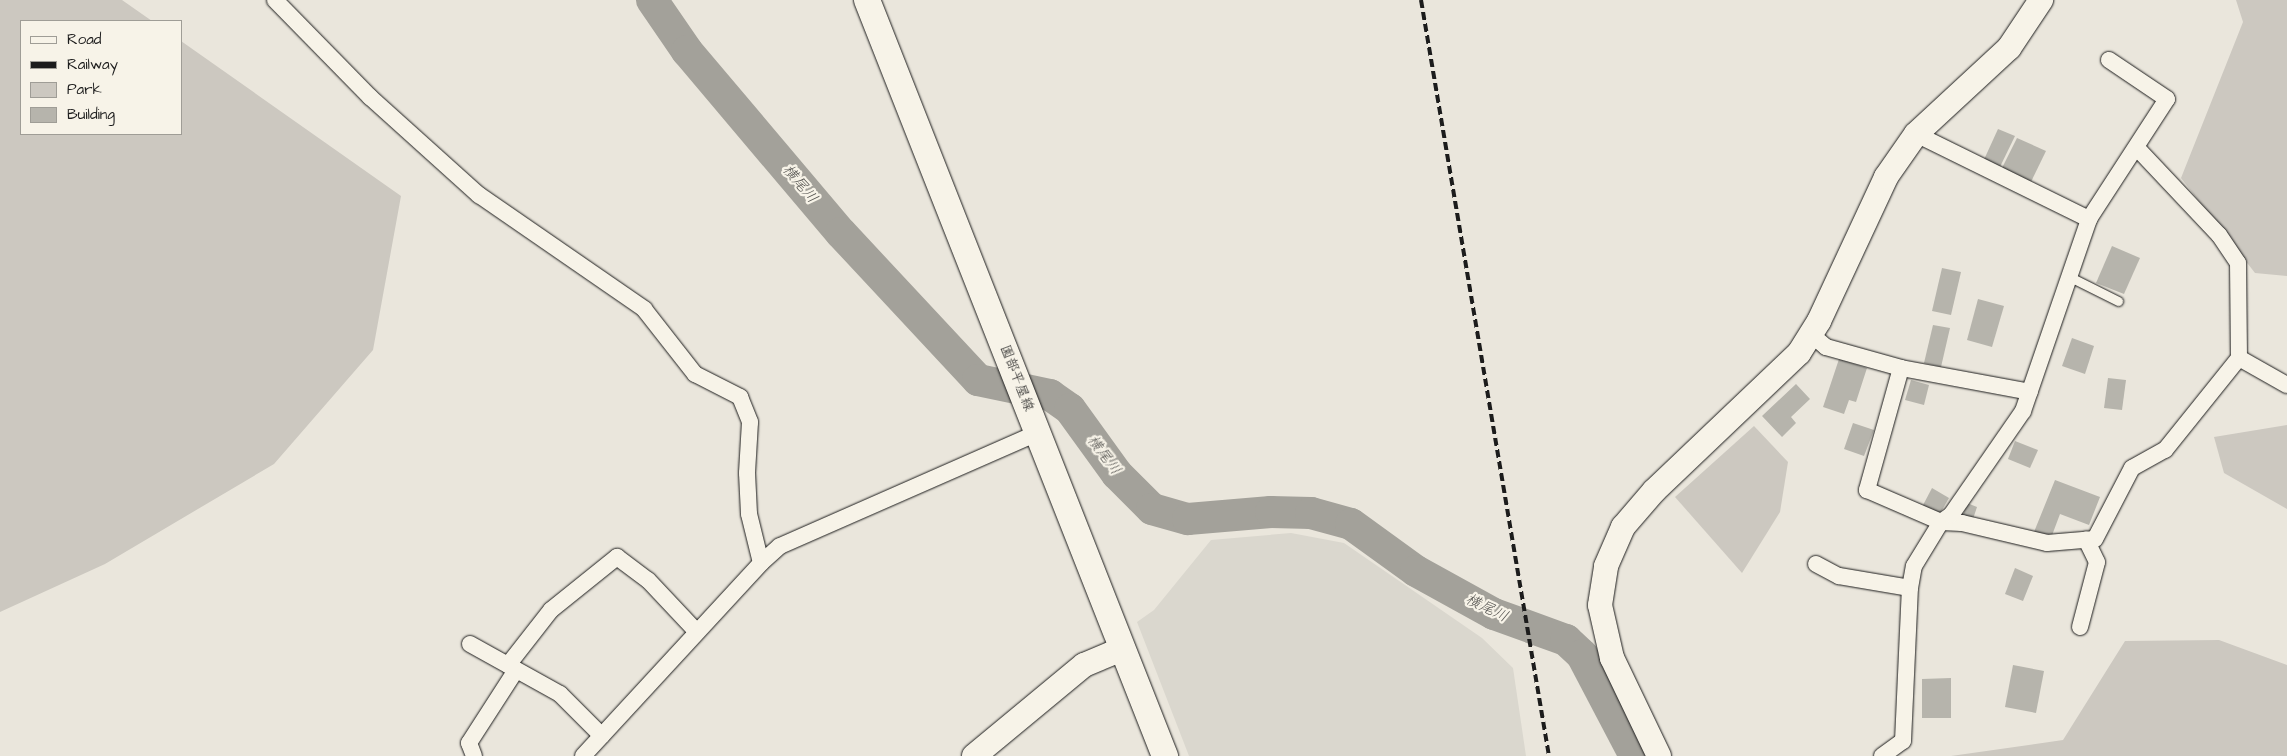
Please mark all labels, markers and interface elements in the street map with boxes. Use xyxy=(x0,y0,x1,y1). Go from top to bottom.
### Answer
legend xyxy=(20,20,182,135)
text: Road xyxy=(67,29,101,50)
text: Railway xyxy=(67,54,118,75)
text: Park xyxy=(67,79,102,100)
text: Building xyxy=(67,104,115,125)
water label: 横尾川 xyxy=(779,161,821,207)
street label: 園部平屋線 xyxy=(997,342,1037,414)
water label: 横尾川 xyxy=(1083,432,1125,478)
water label: 横尾川 xyxy=(1463,590,1511,626)

